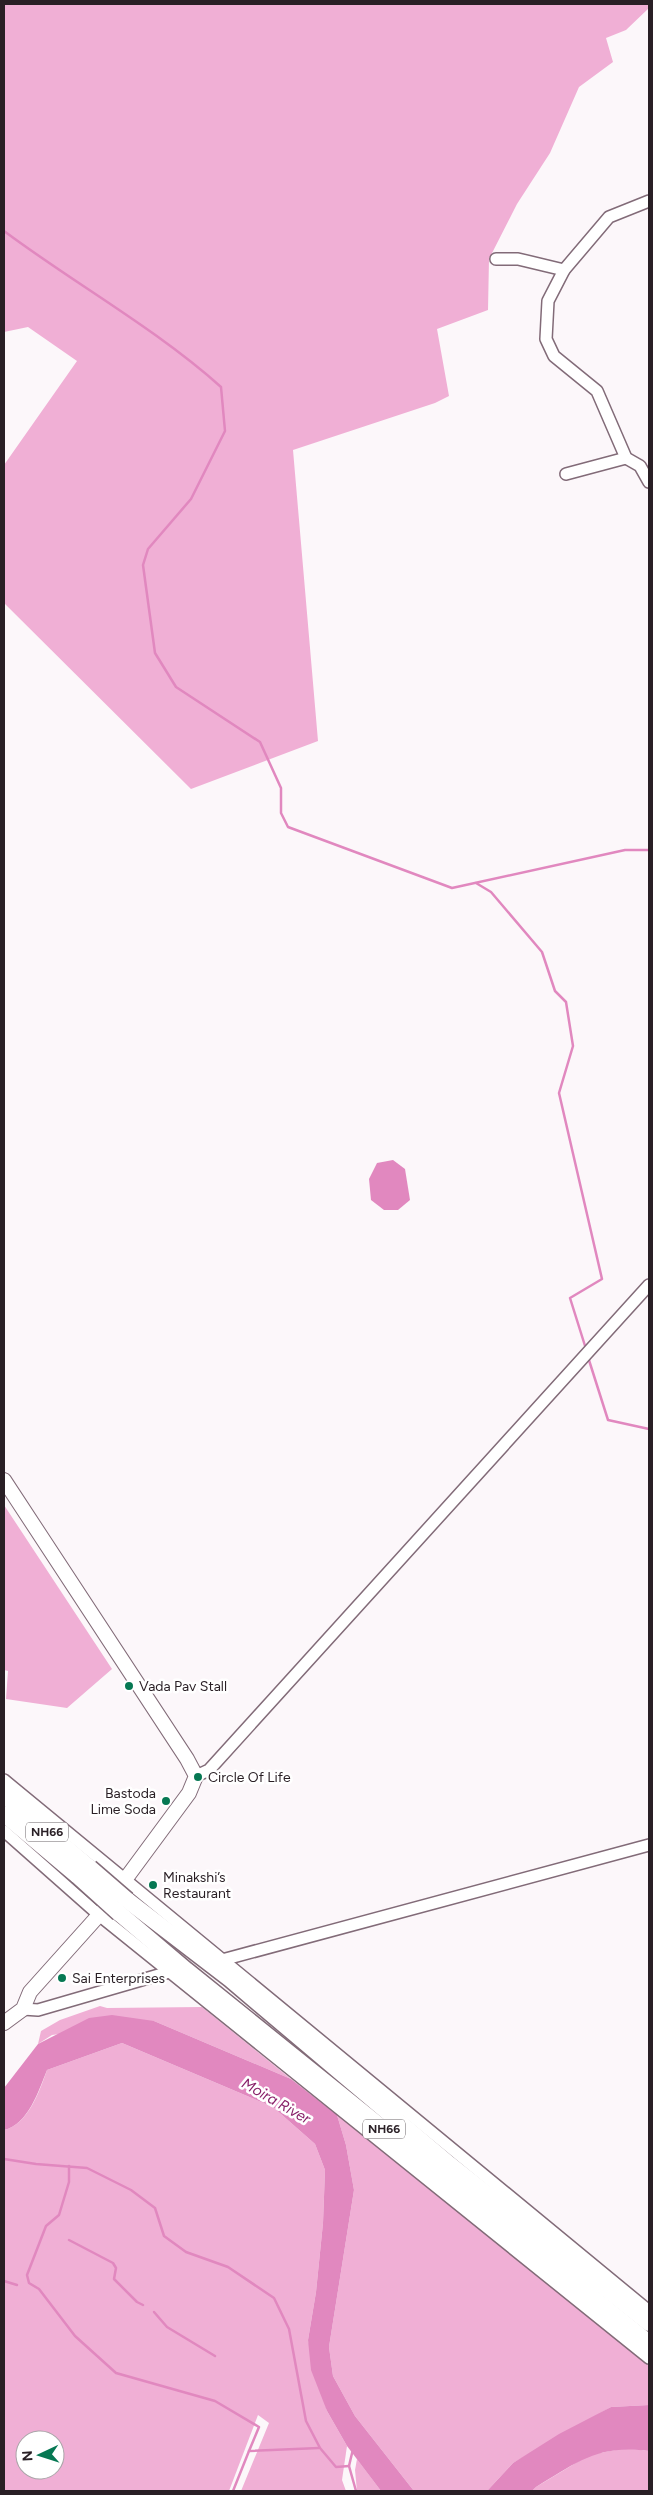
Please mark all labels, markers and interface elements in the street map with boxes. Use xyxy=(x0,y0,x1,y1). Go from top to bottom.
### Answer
place label: Vada Pav Stall xyxy=(139,1678,227,1695)
marker: Vada Pav Stall xyxy=(123,1680,135,1692)
place label: Circle Of Life xyxy=(208,1769,291,1786)
marker: Circle Of Life xyxy=(192,1771,204,1783)
place label: Bastoda Lime Soda xyxy=(90,1785,156,1818)
marker: Bastoda Lime Soda xyxy=(160,1795,172,1807)
road number: NH66 xyxy=(26,1822,68,1841)
place label: Minakshi’s Restaurant xyxy=(163,1869,231,1902)
marker: Minakshi’s Restaurant xyxy=(147,1879,159,1891)
place label: Sai Enterprises xyxy=(72,1970,165,1987)
marker: Sai Enterprises xyxy=(56,1972,68,1984)
water label: Moira River xyxy=(238,2074,314,2128)
road number: NH66 xyxy=(363,2120,405,2138)
north arrow xyxy=(15,2430,65,2480)
text: N xyxy=(19,2450,36,2462)

